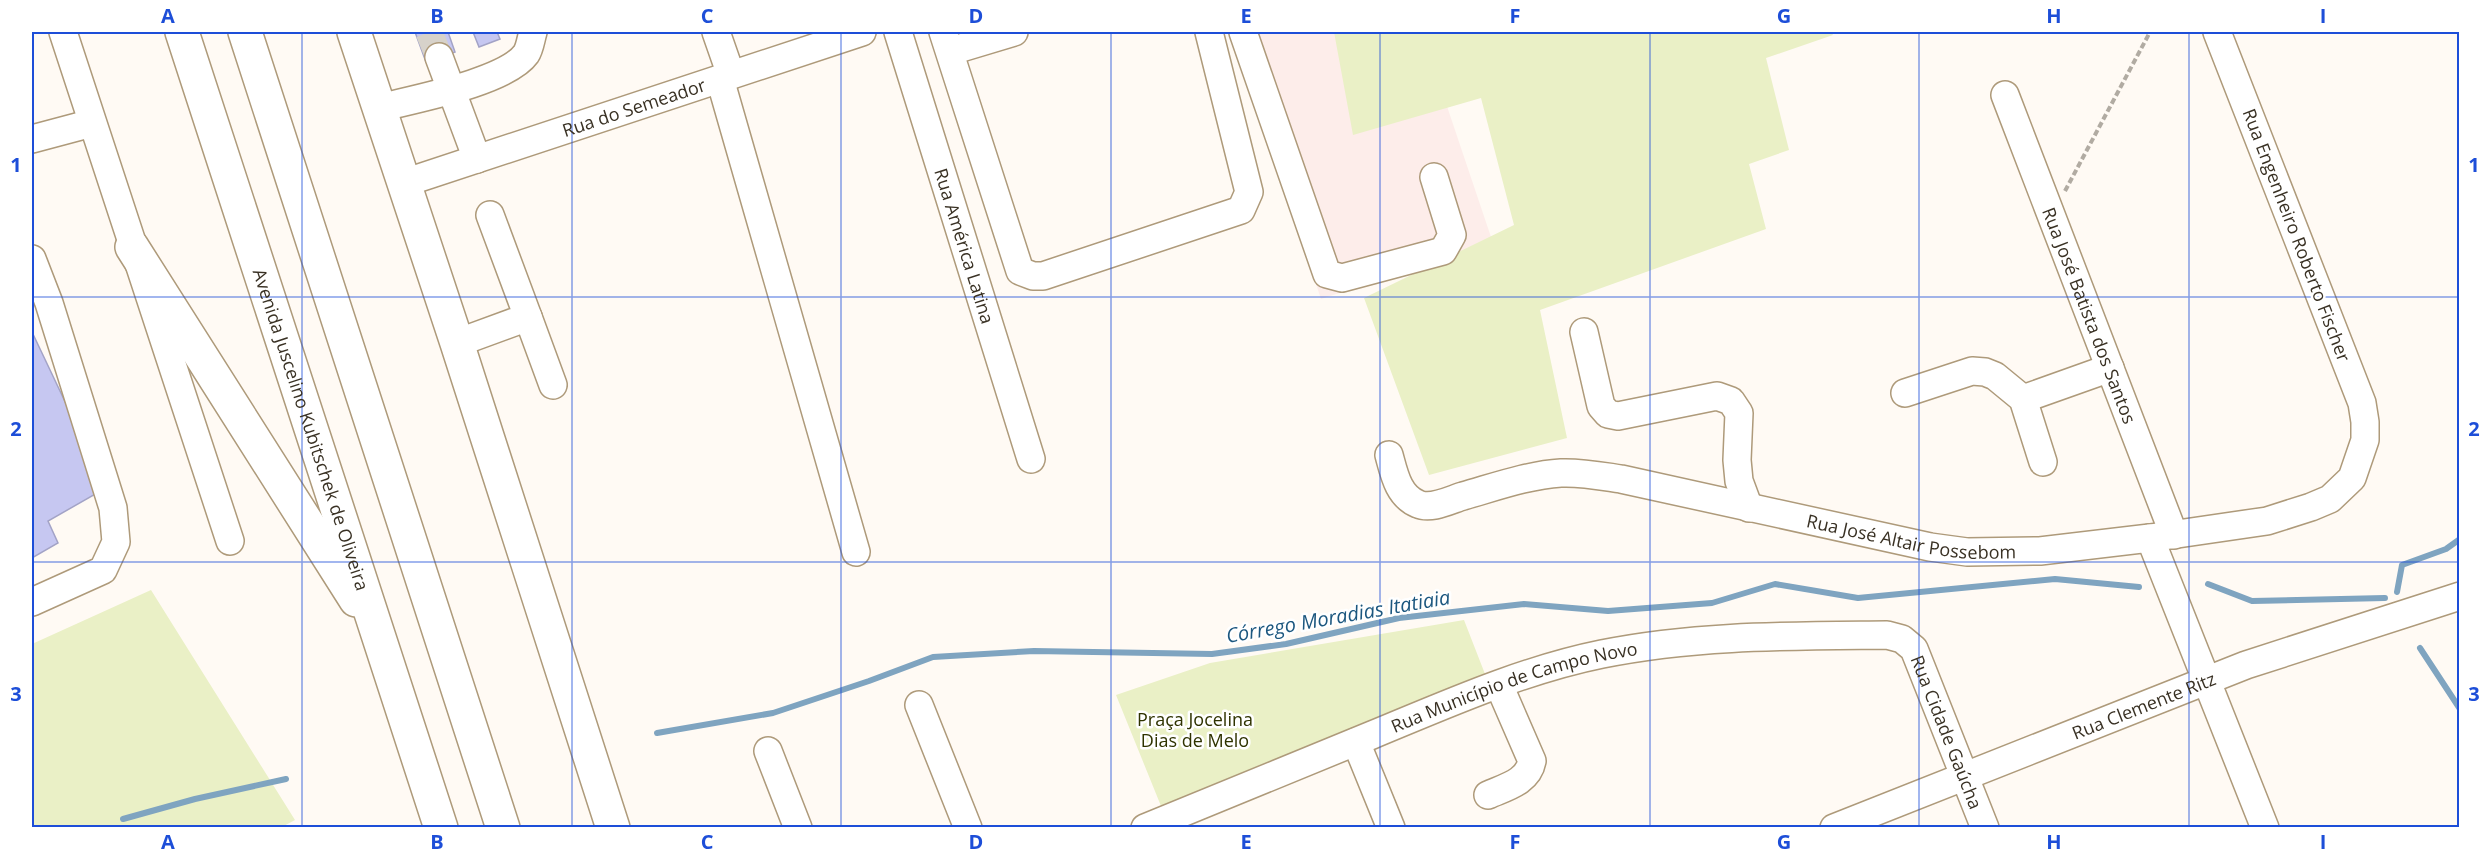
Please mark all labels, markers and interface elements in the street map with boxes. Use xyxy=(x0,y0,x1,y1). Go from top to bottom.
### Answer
text: A xyxy=(161,2,175,29)
text: B xyxy=(430,2,444,29)
text: C xyxy=(701,2,714,29)
text: D xyxy=(969,2,983,29)
text: E xyxy=(1240,2,1252,29)
text: F xyxy=(1510,2,1520,29)
text: G xyxy=(1777,2,1791,29)
text: H xyxy=(2046,2,2062,29)
text: I xyxy=(2320,2,2326,29)
street label: Rua do Semeador xyxy=(559,72,709,142)
street label: Rua Engenheiro Roberto Fischer xyxy=(2238,105,2357,366)
text: 1 xyxy=(10,151,22,178)
text: 1 xyxy=(2468,151,2480,178)
street label: Rua América Latina xyxy=(929,165,1000,327)
street label: Rua José Batista dos Santos xyxy=(2037,204,2142,427)
street label: Avenida Juscelino Kubitschek de Oliveira xyxy=(248,265,375,594)
text: 2 xyxy=(10,415,22,442)
text: 2 xyxy=(2468,415,2480,442)
street label: Rua José Altair Possebom xyxy=(1805,508,2016,564)
water label: Córrego Moradias Itatiaia xyxy=(1224,583,1452,649)
street label: Rua Município de Campo Novo xyxy=(1387,636,1639,738)
street label: Rua Cidade Gaúcha xyxy=(1906,652,1988,812)
street label: Rua Clemente Ritz xyxy=(2068,666,2219,745)
text: 3 xyxy=(10,680,22,707)
text: 3 xyxy=(2468,680,2480,707)
park label: Praça Jocelina Dias de Melo xyxy=(1137,707,1253,752)
text: A xyxy=(161,828,175,855)
text: B xyxy=(430,828,444,855)
text: C xyxy=(701,828,714,855)
text: D xyxy=(969,828,983,855)
text: E xyxy=(1240,828,1252,855)
text: F xyxy=(1510,828,1520,855)
text: G xyxy=(1777,828,1791,855)
text: H xyxy=(2046,828,2062,855)
text: I xyxy=(2320,828,2326,855)

